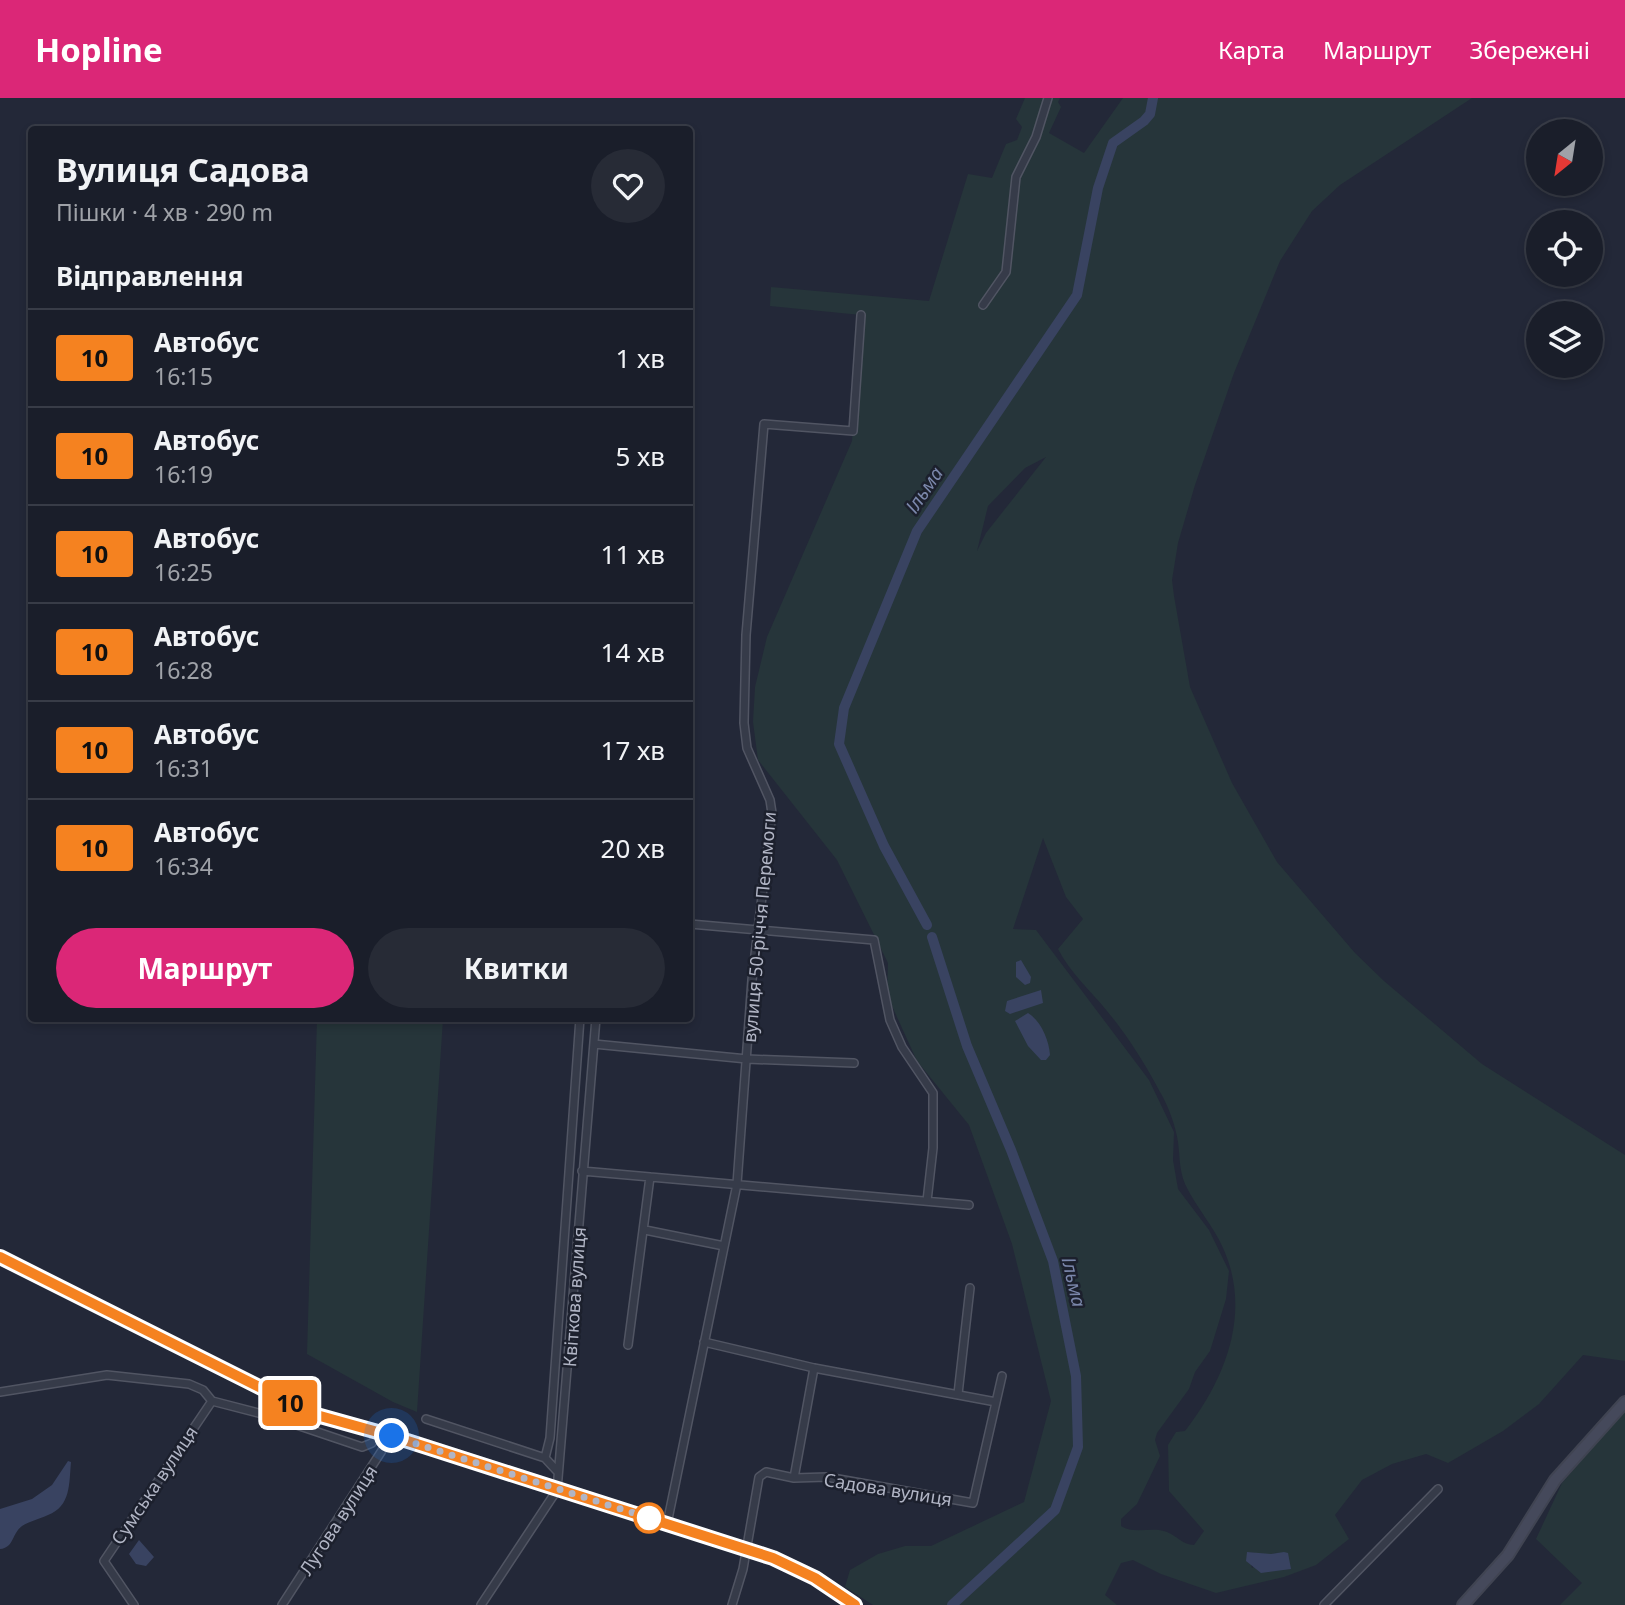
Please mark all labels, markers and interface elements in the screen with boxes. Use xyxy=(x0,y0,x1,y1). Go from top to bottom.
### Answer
text: Hopline xyxy=(35,27,163,72)
text: Карта xyxy=(1218,33,1285,66)
text: Маршрут xyxy=(1323,33,1431,66)
text: Збережені xyxy=(1469,33,1590,66)
north arrow xyxy=(1526,119,1603,196)
map controls xyxy=(1526,119,1603,378)
text: Вулиця Садова xyxy=(56,147,310,192)
button: heart xyxy=(591,149,665,223)
text: Пішки · 4 хв · 290 m xyxy=(56,196,273,228)
button: locate xyxy=(1526,210,1603,287)
text: Відправлення xyxy=(56,258,243,294)
button: layers xyxy=(1526,301,1603,378)
text: Автобус xyxy=(154,324,259,360)
text: 1 хв xyxy=(615,340,665,376)
text: 10 xyxy=(81,341,108,374)
text: 16:15 xyxy=(154,360,213,392)
text: Автобус xyxy=(154,422,259,458)
text: 5 хв xyxy=(615,438,665,474)
text: 10 xyxy=(81,439,108,472)
text: 16:19 xyxy=(154,458,213,490)
water label: Ільма xyxy=(899,462,949,518)
text: Автобус xyxy=(154,520,259,556)
text: 11 хв xyxy=(601,536,665,572)
text: 10 xyxy=(81,537,108,570)
text: 16:25 xyxy=(154,556,213,588)
text: Автобус xyxy=(154,618,259,654)
text: 14 хв xyxy=(601,634,665,670)
text: 10 xyxy=(81,635,108,668)
text: 16:28 xyxy=(154,654,213,686)
text: Автобус xyxy=(154,716,259,752)
text: 17 хв xyxy=(601,732,665,768)
text: 10 xyxy=(81,733,108,766)
text: 16:31 xyxy=(154,752,213,784)
street label: вулиця 50-річчя Перемоги xyxy=(737,810,781,1044)
text: Автобус xyxy=(154,814,259,850)
text: 20 хв xyxy=(601,830,665,866)
text: 10 xyxy=(81,831,108,864)
text: 16:34 xyxy=(154,850,213,882)
button: Маршрут xyxy=(56,928,354,1008)
button: Квитки xyxy=(368,928,665,1008)
street label: Квіткова вулиця xyxy=(557,1226,591,1368)
water label: Ільма xyxy=(1056,1254,1092,1310)
line badge: 10 xyxy=(258,1380,322,1426)
text: 10 xyxy=(276,1386,304,1419)
your location xyxy=(374,1418,409,1453)
street label: Сумська вулиця xyxy=(105,1421,203,1549)
street label: Лугова вулиця xyxy=(294,1460,382,1580)
street label: Садова вулиця xyxy=(822,1467,954,1511)
unlabelled marker xyxy=(634,1503,664,1533)

